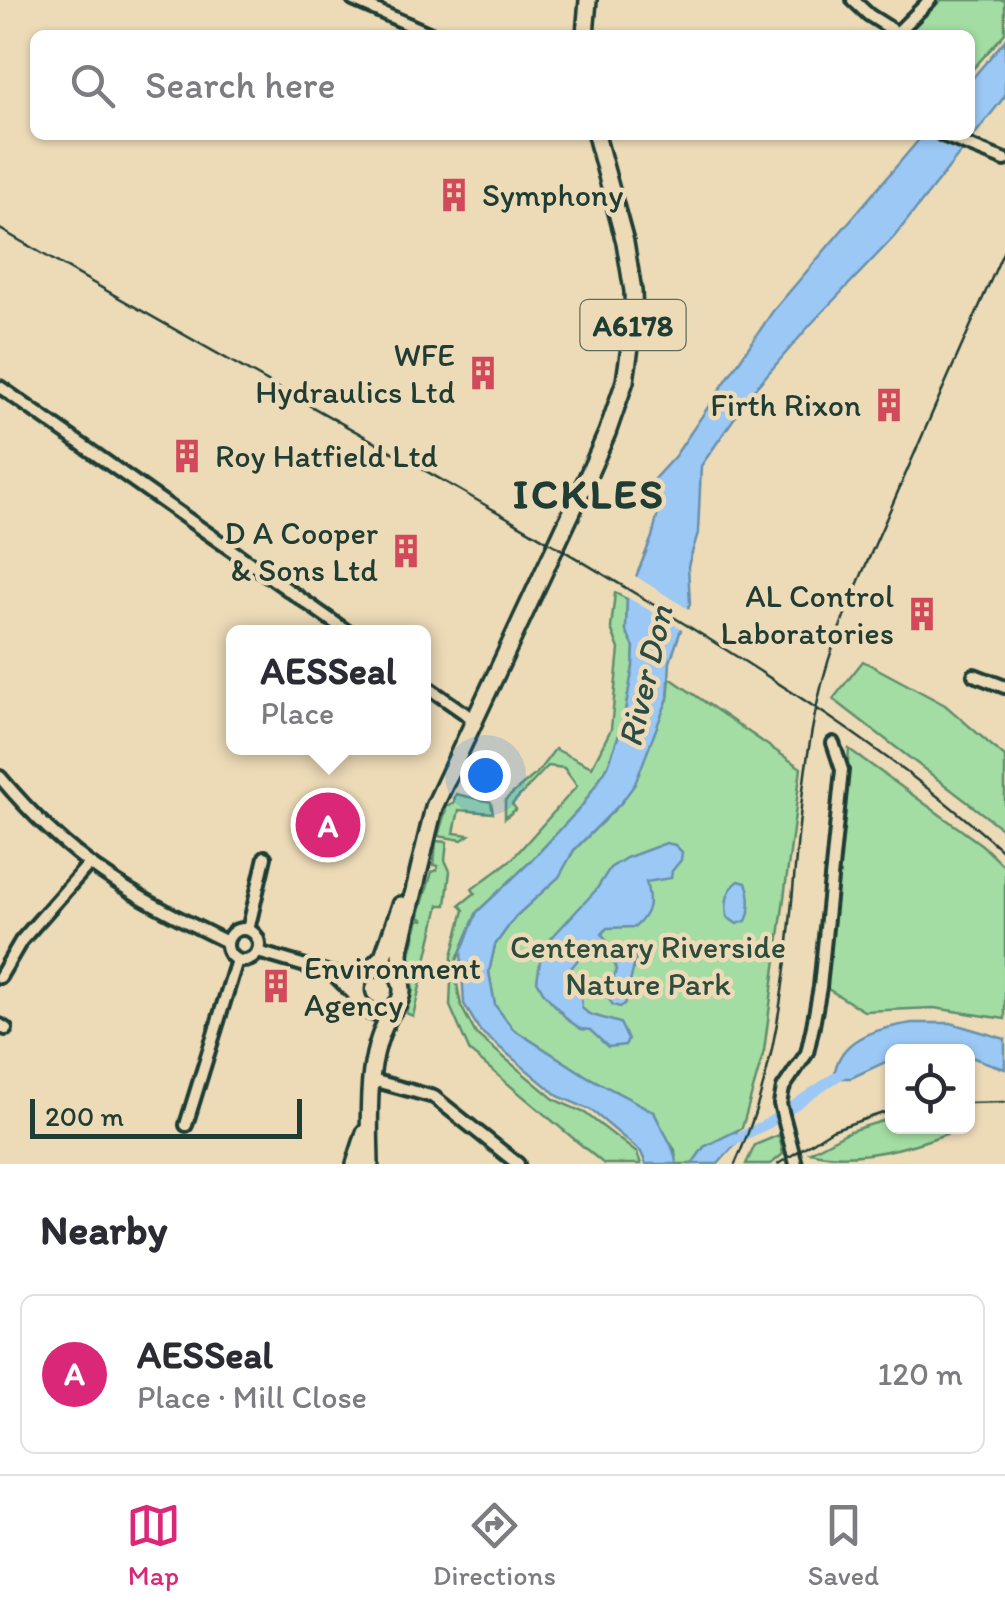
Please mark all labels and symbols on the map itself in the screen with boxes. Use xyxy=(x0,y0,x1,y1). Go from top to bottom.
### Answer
building icon: Symphony xyxy=(435,176,473,214)
place label: Symphony xyxy=(482,176,623,214)
road number: A6178 xyxy=(580,300,686,350)
place label: WFE Hydraulics Ltd xyxy=(255,336,455,411)
building icon: WFE Hydraulics Ltd xyxy=(464,354,502,392)
place label: Firth Rixon xyxy=(710,386,861,424)
building icon: Firth Rixon xyxy=(870,386,908,424)
building icon: Roy Hatfield Ltd xyxy=(168,437,206,475)
place label: Roy Hatfield Ltd xyxy=(215,437,438,475)
district label: ICKLES xyxy=(513,468,665,519)
place label: D A Cooper & Sons Ltd xyxy=(224,514,378,589)
building icon: D A Cooper & Sons Ltd xyxy=(387,532,425,570)
place label: AL Control Laboratories xyxy=(721,577,894,652)
building icon: AL Control Laboratories xyxy=(903,595,941,633)
water label: River Don xyxy=(608,600,682,751)
your location xyxy=(460,750,511,801)
pin: A xyxy=(296,788,360,862)
park label: Centenary Riverside Nature Park xyxy=(510,928,786,1003)
place label: Environment Agency xyxy=(304,949,481,1024)
building icon: Environment Agency xyxy=(257,967,295,1005)
scale bar xyxy=(30,1094,302,1138)

